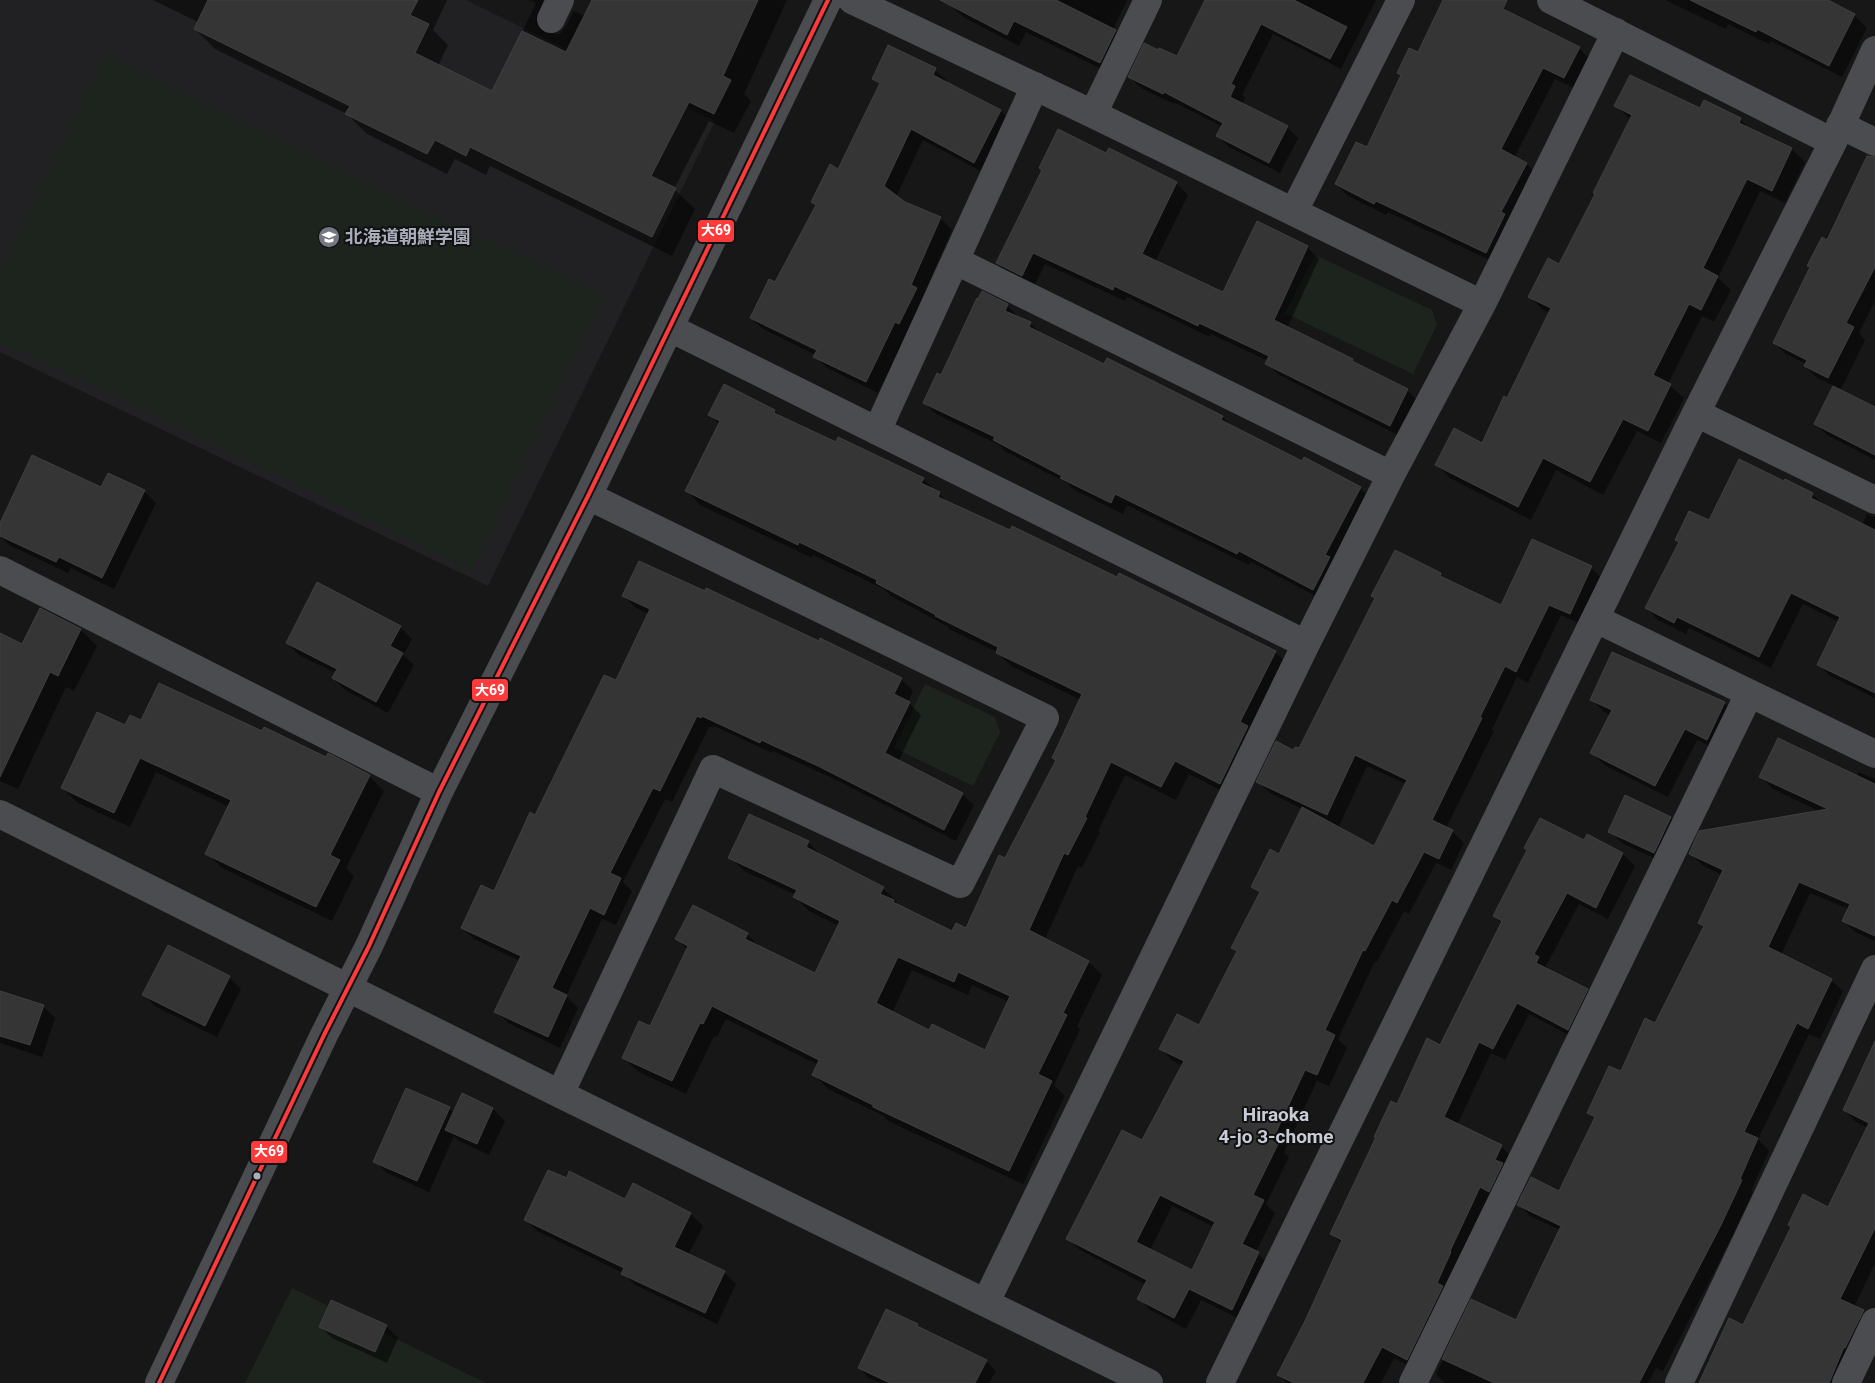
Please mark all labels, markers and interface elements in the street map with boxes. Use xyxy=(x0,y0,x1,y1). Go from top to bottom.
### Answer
line badge: 大69 xyxy=(697,219,735,243)
text: 大69 xyxy=(701,222,731,238)
school or university icon: 北海道朝鮮学園 xyxy=(317,225,341,249)
place label: 北海道朝鮮学園 xyxy=(345,226,471,247)
line badge: 大69 xyxy=(471,678,509,702)
text: 大69 xyxy=(475,682,505,698)
district label: Hiraoka 4-jo 3-chome xyxy=(1218,1103,1334,1148)
line badge: 大69 xyxy=(250,1140,288,1164)
text: 大69 xyxy=(254,1143,284,1159)
unlabelled marker xyxy=(252,1171,262,1181)

